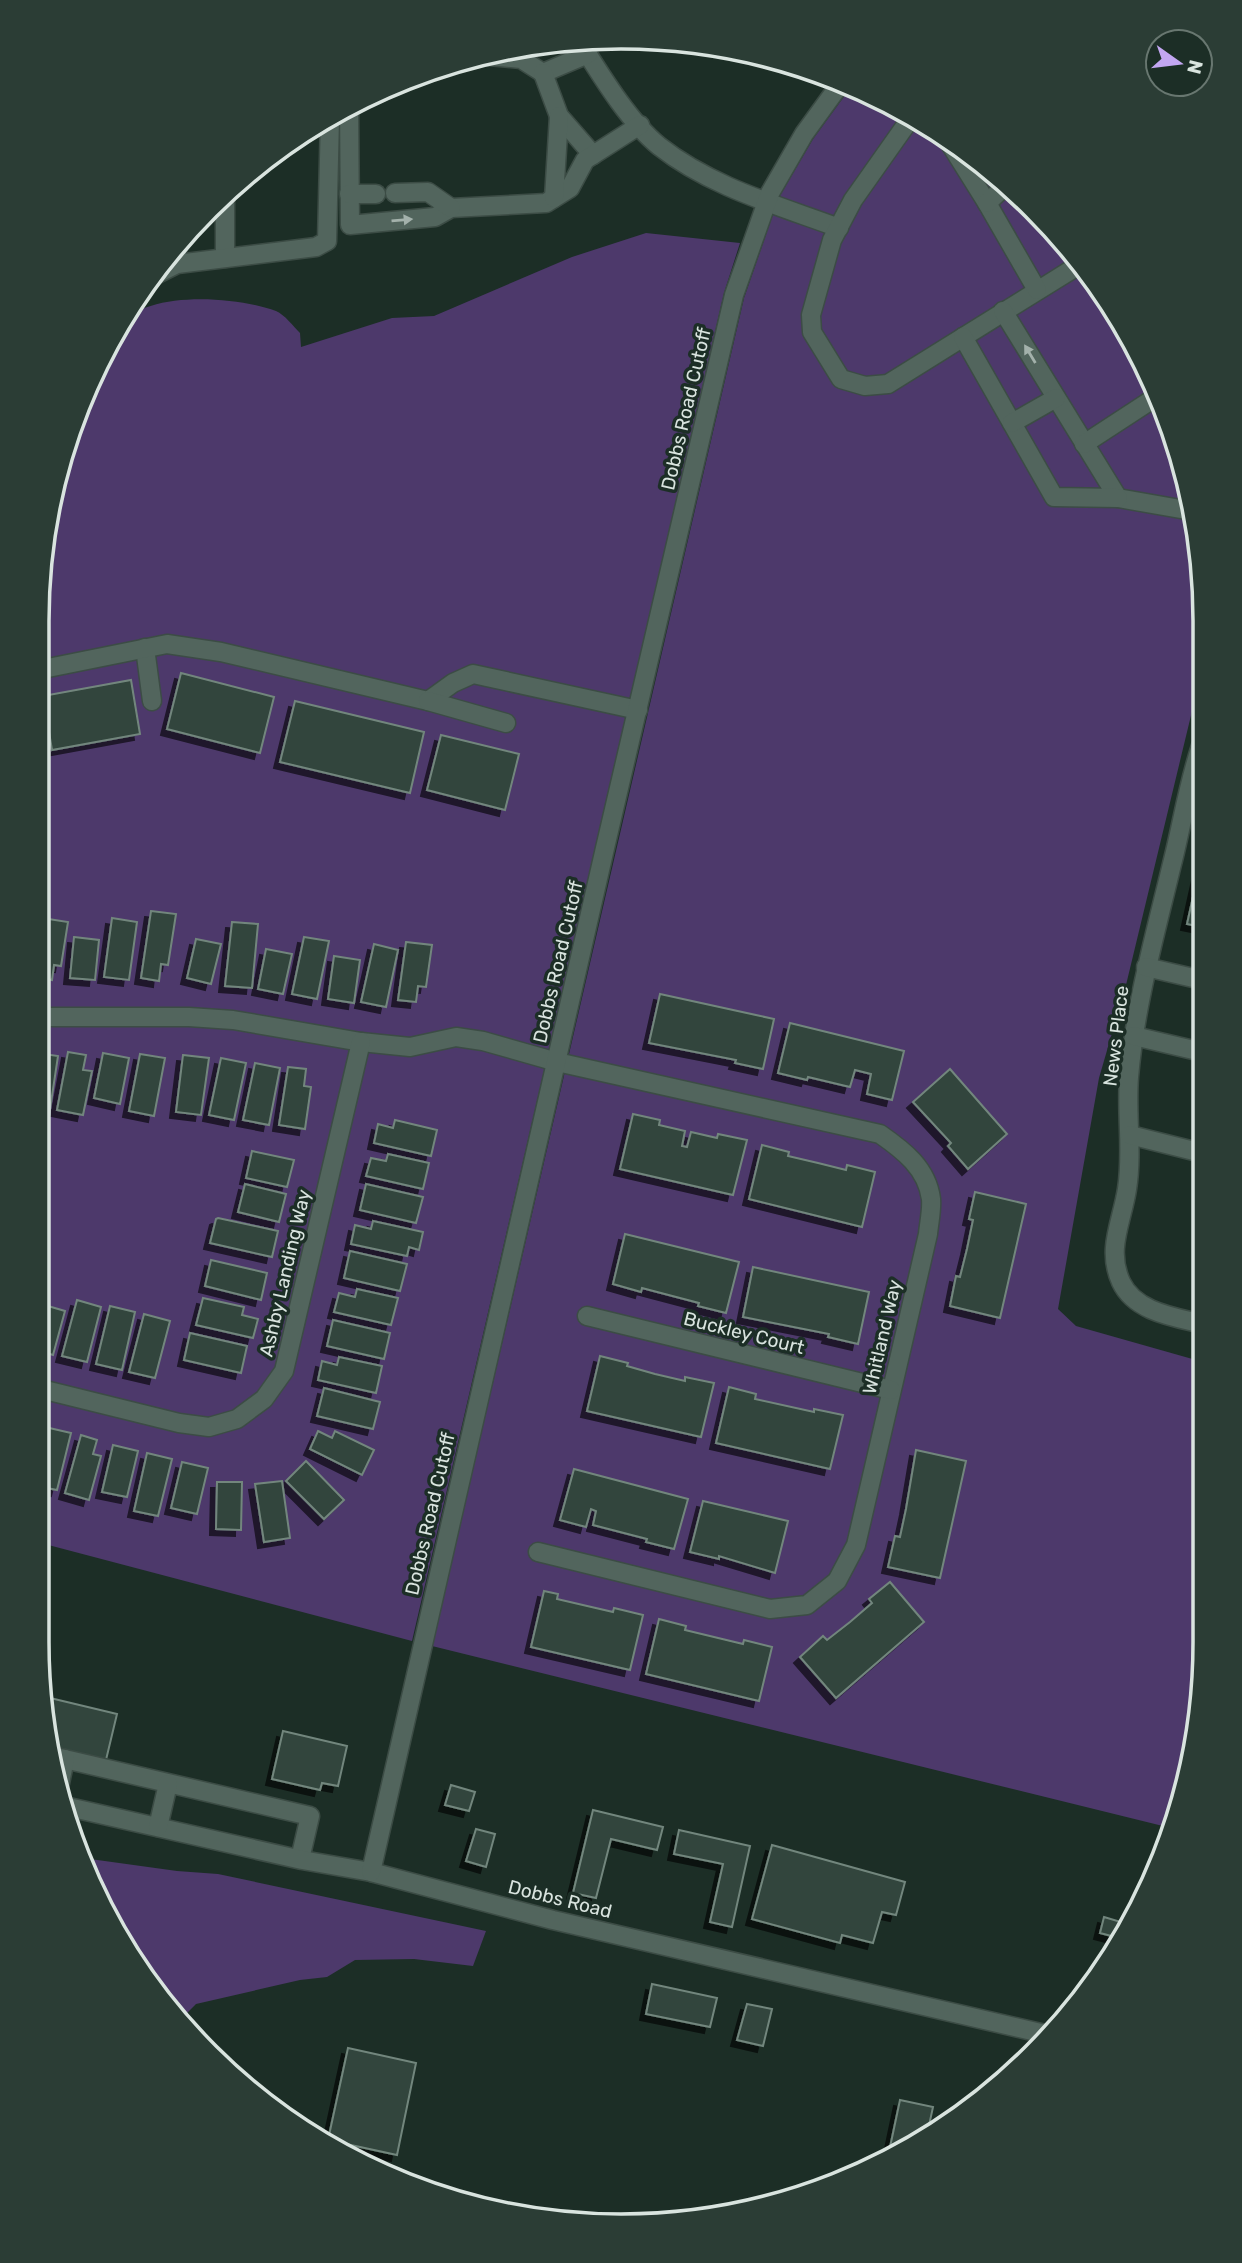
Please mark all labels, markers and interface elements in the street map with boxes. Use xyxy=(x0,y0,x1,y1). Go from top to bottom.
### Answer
north arrow xyxy=(1144,28,1214,98)
text: N xyxy=(1182,58,1208,76)
one-way arrow xyxy=(391,214,413,225)
street label: Dobbs Road Cutoff xyxy=(656,325,716,492)
one-way arrow xyxy=(1023,345,1036,364)
street label: Dobbs Road Cutoff xyxy=(528,878,588,1045)
street label: News Place xyxy=(1098,984,1134,1088)
street label: Ashby Landing Way xyxy=(255,1187,315,1359)
street label: Whitland Way xyxy=(858,1278,906,1396)
street label: Buckley Court xyxy=(681,1307,807,1359)
street label: Dobbs Road Cutoff xyxy=(400,1430,460,1597)
street label: Dobbs Road xyxy=(506,1875,614,1923)

